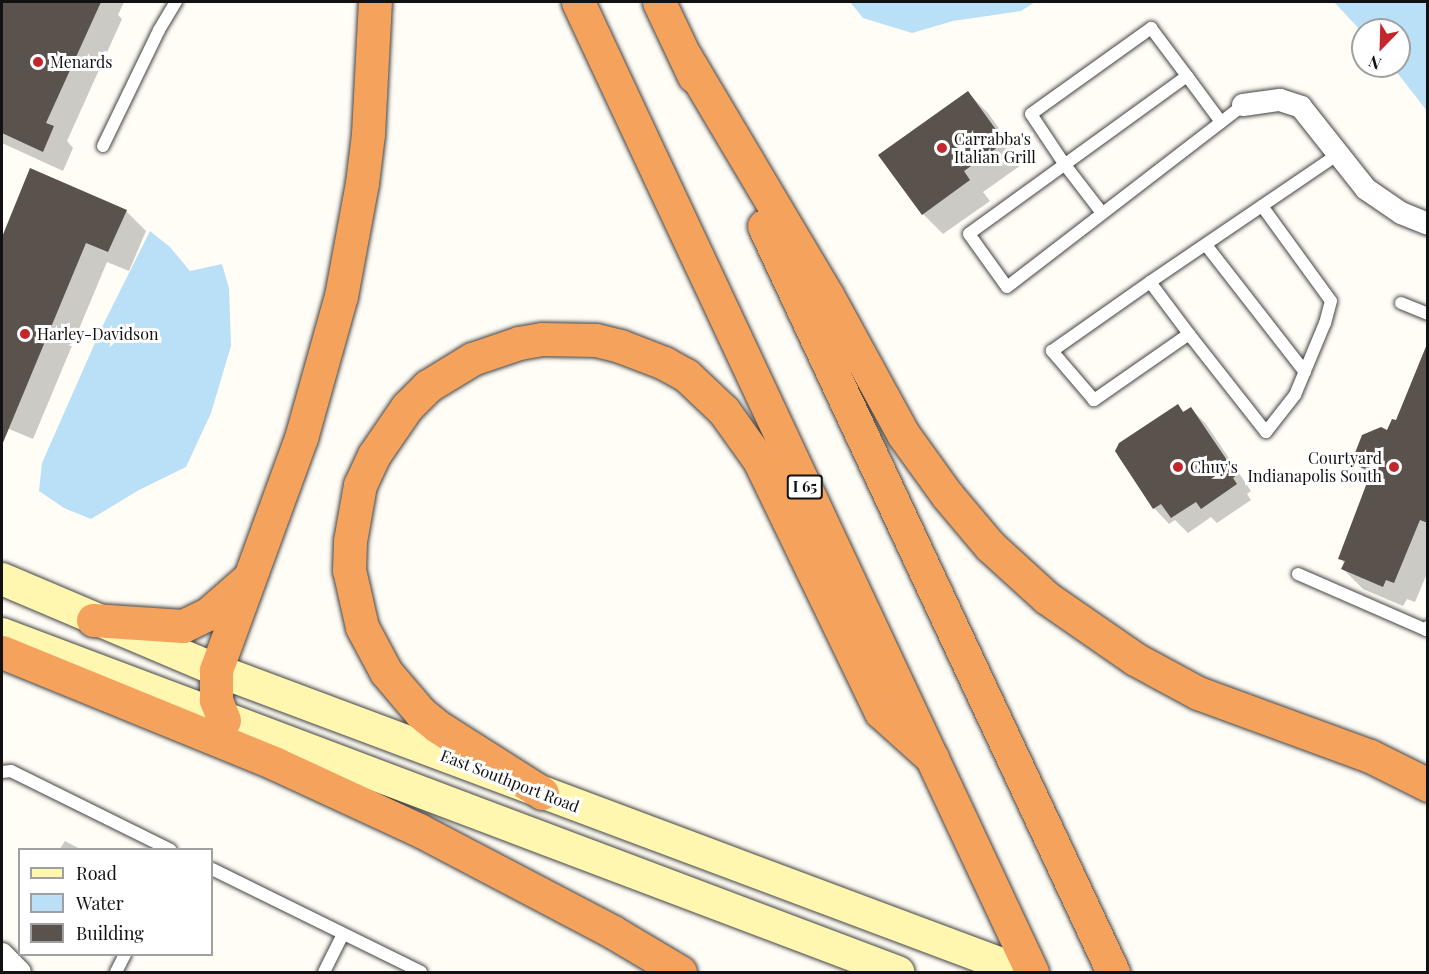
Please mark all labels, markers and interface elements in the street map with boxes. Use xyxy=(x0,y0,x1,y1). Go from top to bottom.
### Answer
north arrow xyxy=(1351,18,1411,78)
text: N xyxy=(1365,51,1384,75)
place label: Menards xyxy=(50,52,113,72)
marker: Menards xyxy=(31,55,45,69)
place label: Carrabba's Italian Grill xyxy=(954,129,1036,167)
marker: Carrabba's Italian Grill xyxy=(935,141,949,155)
place label: Harley-Davidson xyxy=(37,324,159,344)
marker: Harley-Davidson xyxy=(18,327,32,341)
place label: Courtyard Indianapolis South xyxy=(1247,448,1382,486)
place label: Chuy's xyxy=(1190,457,1238,477)
marker: Chuy's xyxy=(1171,460,1185,474)
marker: Courtyard Indianapolis South xyxy=(1387,460,1401,474)
road number: I 65 xyxy=(786,475,824,499)
street label: East Southport Road xyxy=(438,746,582,816)
legend xyxy=(18,848,213,956)
text: Road xyxy=(76,861,117,885)
text: Water xyxy=(76,891,124,915)
text: Building xyxy=(76,921,144,945)

